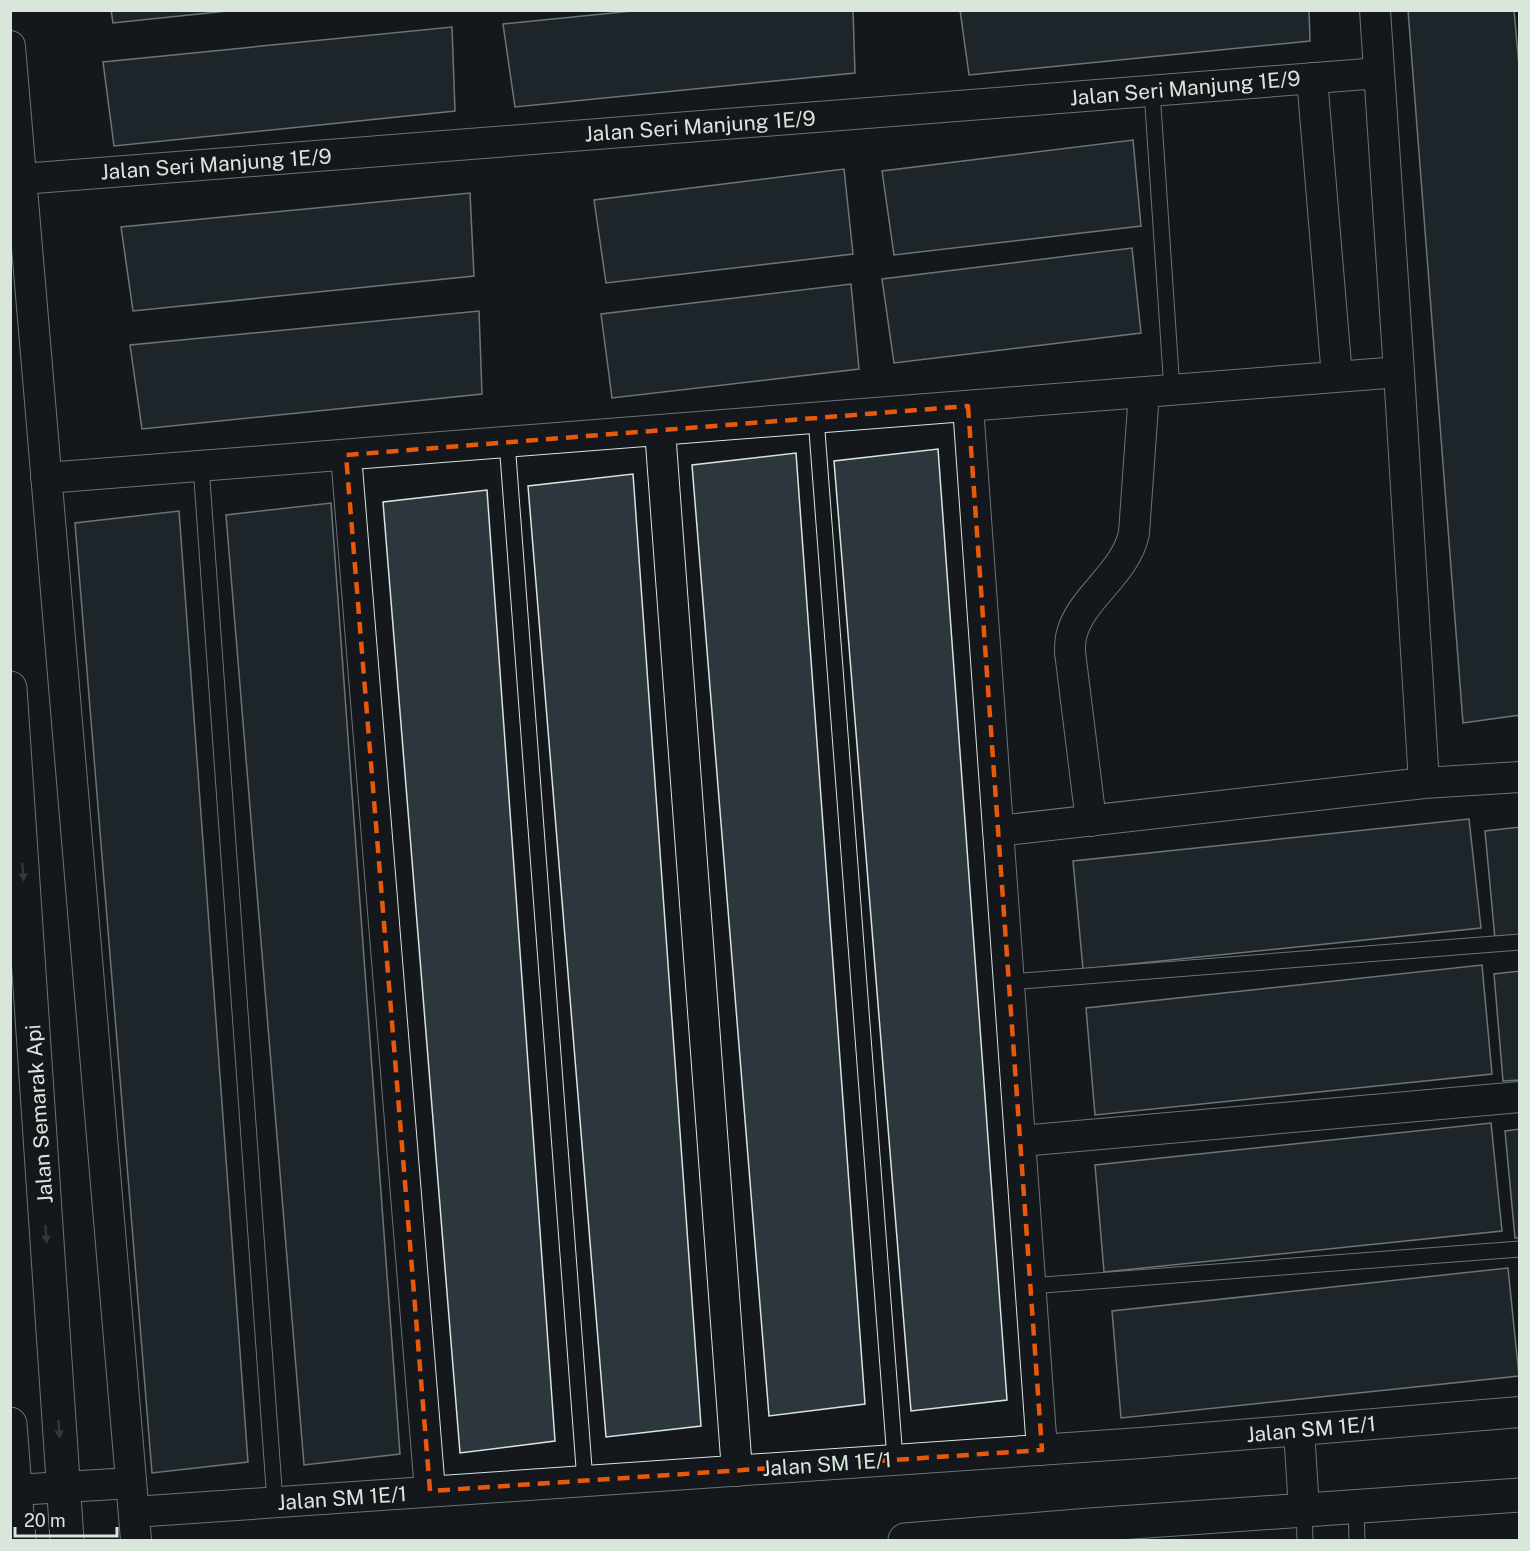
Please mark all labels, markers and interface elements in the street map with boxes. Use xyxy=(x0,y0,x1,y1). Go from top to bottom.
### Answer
street label: Jalan Seri Manjung 1E/9 xyxy=(1068,65,1302,111)
street label: Jalan Seri Manjung 1E/9 xyxy=(584,105,816,147)
street label: Jalan Seri Manjung 1E/9 xyxy=(100,143,332,185)
one-way arrow xyxy=(18,863,27,882)
street label: Jalan Semarak Api xyxy=(20,1024,58,1204)
one-way arrow xyxy=(42,1225,51,1244)
street label: Jalan SM 1E/1 xyxy=(1245,1411,1377,1447)
one-way arrow xyxy=(55,1419,64,1438)
street label: Jalan SM 1E/1 xyxy=(761,1447,893,1481)
street label: Jalan SM 1E/1 xyxy=(276,1481,408,1515)
scale bar xyxy=(15,1500,117,1538)
text: 20 m xyxy=(24,1510,66,1531)

